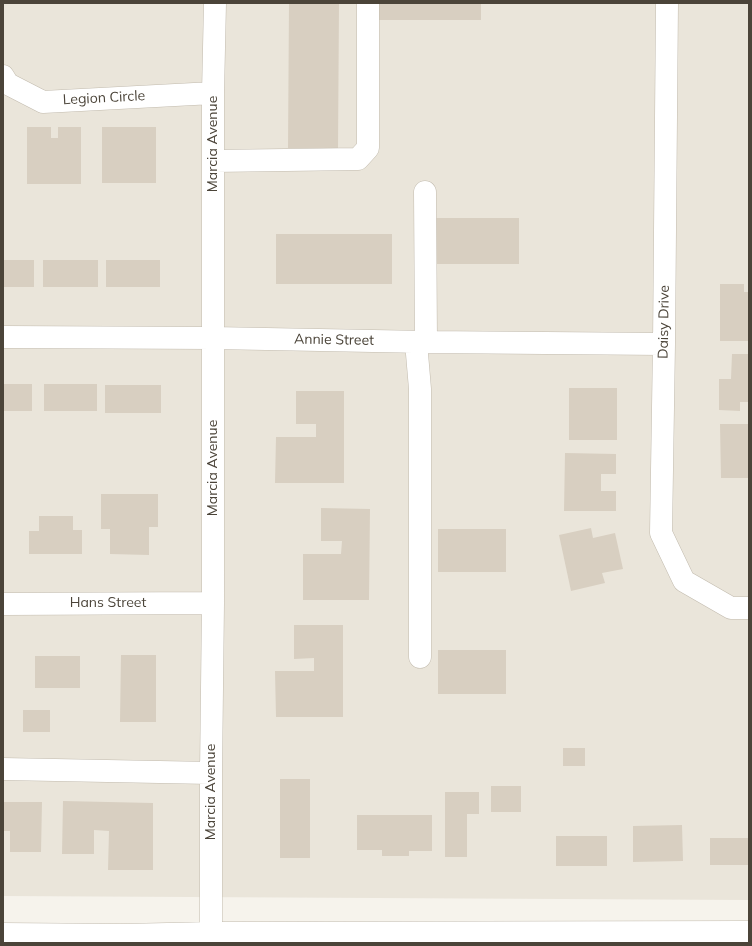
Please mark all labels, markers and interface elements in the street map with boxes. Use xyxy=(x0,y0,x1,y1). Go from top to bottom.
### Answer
street label: Legion Circle xyxy=(62,87,146,109)
street label: Marcia Avenue xyxy=(205,96,221,192)
street label: Daisy Drive xyxy=(655,285,673,359)
street label: Annie Street xyxy=(294,331,374,349)
street label: Marcia Avenue xyxy=(205,420,221,516)
street label: Hans Street xyxy=(70,595,146,611)
street label: Marcia Avenue xyxy=(203,744,219,840)

